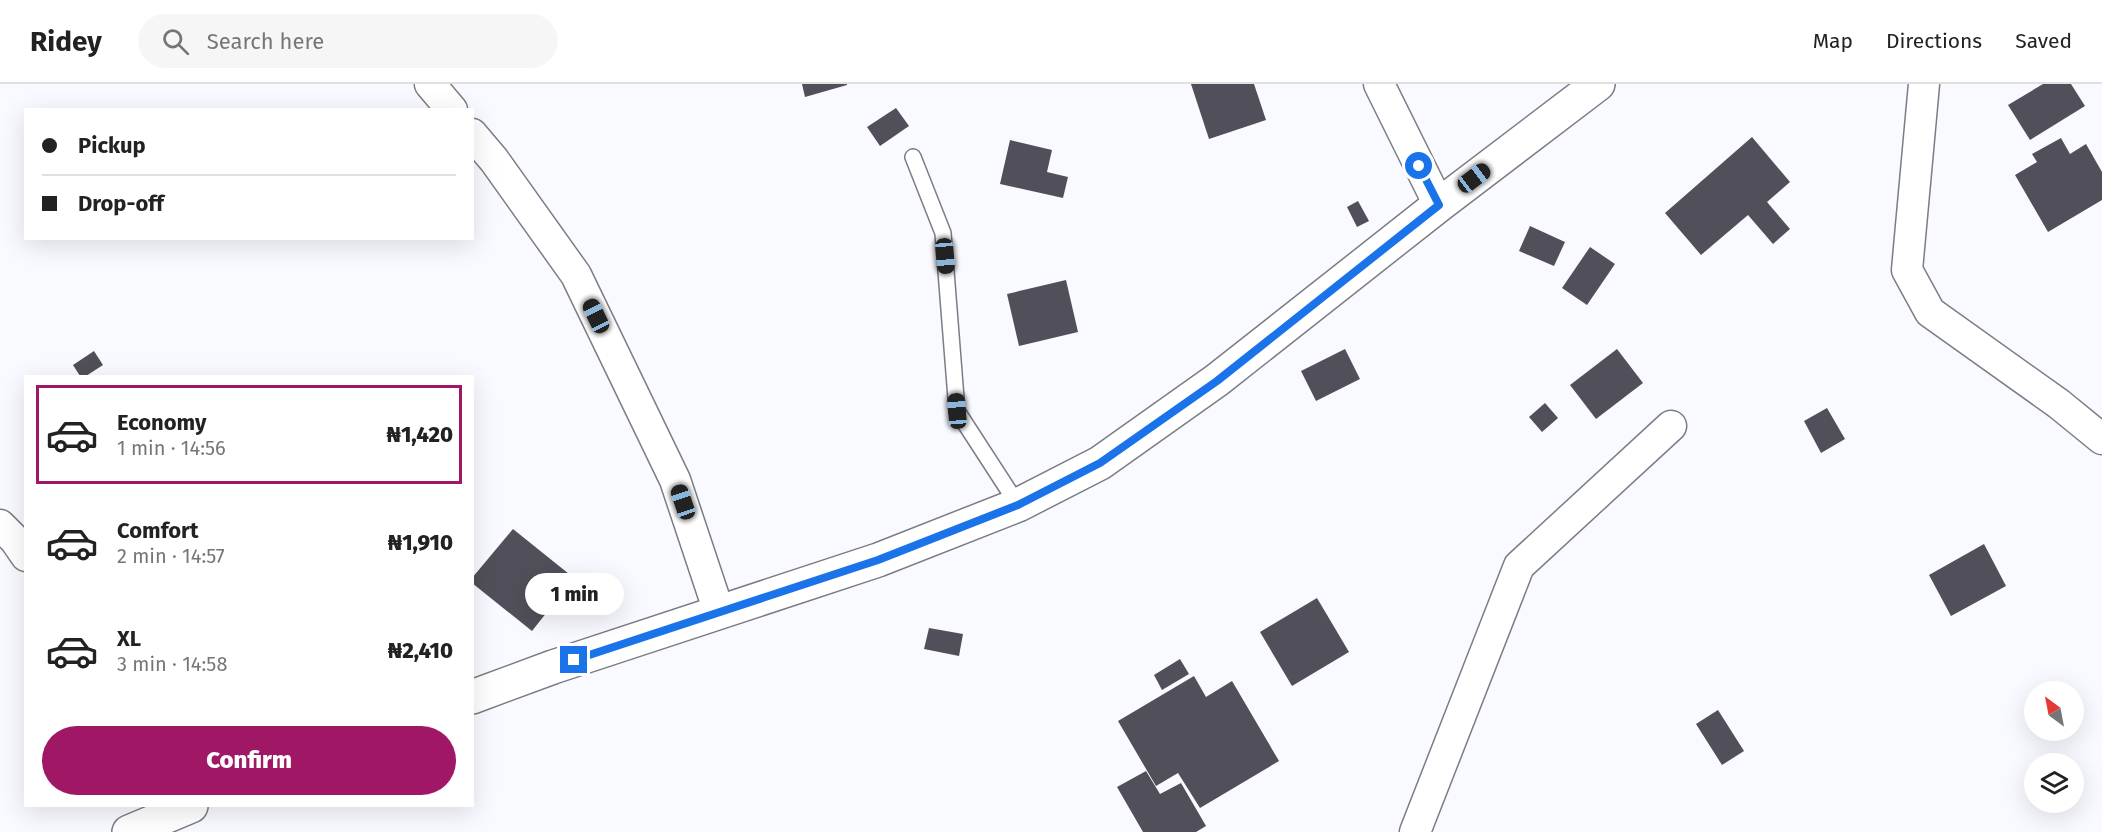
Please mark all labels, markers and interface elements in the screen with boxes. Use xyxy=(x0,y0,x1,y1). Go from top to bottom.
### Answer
search box xyxy=(138,14,558,68)
text: Ridey xyxy=(30,25,102,58)
icon: search xyxy=(159,25,192,58)
text: Search here xyxy=(207,28,324,55)
text: Map xyxy=(1813,28,1853,54)
text: Directions xyxy=(1886,28,1982,54)
text: Saved xyxy=(2015,28,2072,54)
text: Pickup xyxy=(78,132,146,159)
route start xyxy=(1405,152,1432,179)
car xyxy=(1454,160,1494,196)
text: Drop-off xyxy=(78,190,164,217)
car xyxy=(934,237,956,275)
car xyxy=(580,296,612,336)
car xyxy=(946,392,968,430)
icon: car xyxy=(45,408,99,462)
text: Economy xyxy=(117,409,206,436)
text: ₦1,420 xyxy=(387,421,453,448)
text: 1 min · 14:56 xyxy=(117,436,226,460)
car xyxy=(669,482,697,522)
icon: car xyxy=(45,516,99,570)
text: Comfort xyxy=(117,517,198,544)
text: ₦1,910 xyxy=(388,529,453,556)
text: 2 min · 14:57 xyxy=(117,544,225,568)
callout: 1 min xyxy=(524,573,624,615)
text: 1 min xyxy=(551,582,598,606)
icon: car xyxy=(45,624,99,678)
text: XL xyxy=(117,625,141,652)
text: ₦2,410 xyxy=(388,637,453,664)
route end xyxy=(560,646,587,673)
text: 3 min · 14:58 xyxy=(117,652,227,676)
north arrow xyxy=(2024,681,2084,741)
map controls xyxy=(2024,681,2084,813)
button: Confirm xyxy=(42,726,456,795)
button: layers xyxy=(2024,753,2084,813)

